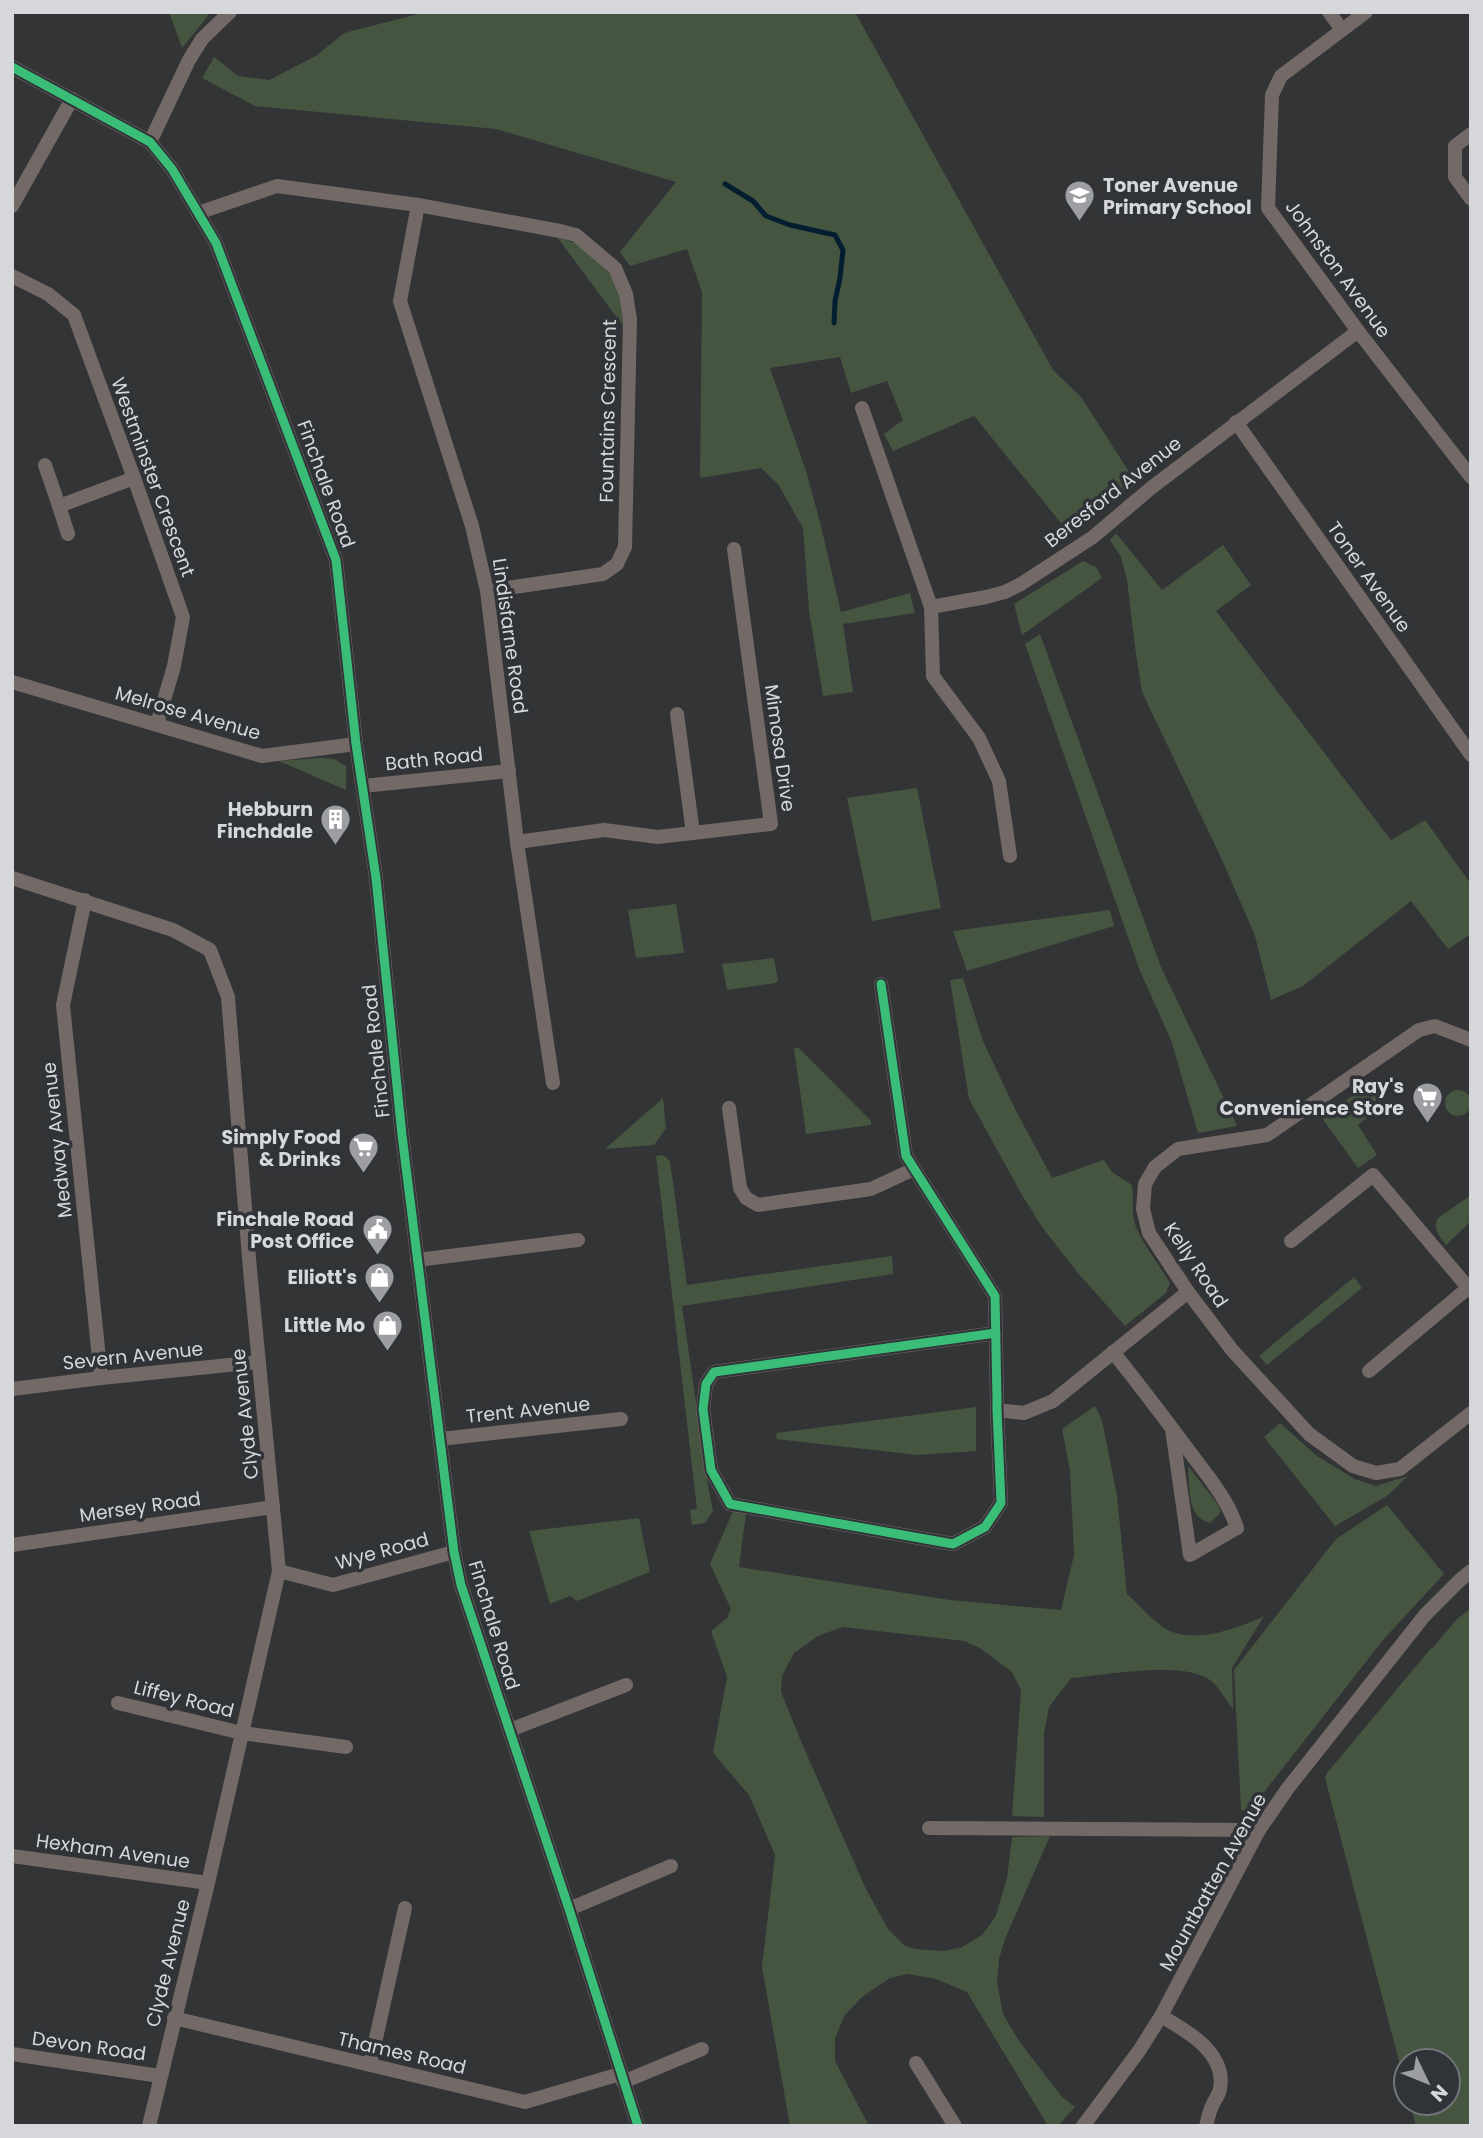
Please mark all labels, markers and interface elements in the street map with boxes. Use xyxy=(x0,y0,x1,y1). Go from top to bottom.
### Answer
place label: Toner Avenue Primary School xyxy=(1103,172,1252,221)
school or university icon: Toner Avenue Primary School xyxy=(1063,179,1097,223)
street label: Johnston Avenue xyxy=(1279,195,1397,343)
street label: Fountains Crescent xyxy=(593,319,623,503)
street label: Westminster Crescent xyxy=(104,374,202,580)
street label: Finchale Road xyxy=(290,416,362,552)
street label: Beresford Avenue xyxy=(1039,430,1187,554)
street label: Toner Avenue xyxy=(1321,516,1417,638)
street label: Lindisfarne Road xyxy=(486,556,534,716)
street label: Melrose Avenue xyxy=(112,679,264,747)
street label: Mimosa Drive xyxy=(758,683,802,813)
street label: Bath Road xyxy=(384,740,484,778)
place label: Hebburn Finchdale xyxy=(217,796,313,845)
building icon: Hebburn Finchdale xyxy=(319,803,353,847)
street label: Finchale Road xyxy=(356,983,396,1119)
street label: Medway Avenue xyxy=(35,1061,79,1219)
place label: Ray's Convenience Store xyxy=(1220,1073,1404,1122)
supermarket icon: Ray's Convenience Store xyxy=(1410,1080,1444,1124)
place label: Simply Food & Drinks xyxy=(222,1124,341,1173)
supermarket icon: Simply Food & Drinks xyxy=(347,1131,381,1175)
place label: Finchale Road Post Office xyxy=(216,1206,354,1255)
public building icon: Finchale Road Post Office xyxy=(360,1213,394,1257)
street label: Kelly Road xyxy=(1157,1217,1235,1313)
shop icon: Elliott's xyxy=(363,1260,397,1304)
place label: Elliott's xyxy=(288,1264,357,1291)
shop icon: Little Mo xyxy=(371,1308,405,1352)
place label: Little Mo xyxy=(284,1312,365,1339)
street label: Severn Avenue xyxy=(61,1335,205,1377)
street label: Clyde Avenue xyxy=(225,1347,265,1481)
street label: Trent Avenue xyxy=(465,1390,591,1430)
street label: Mersey Road xyxy=(78,1485,202,1529)
street label: Wye Road xyxy=(332,1526,432,1576)
street label: Finchale Road xyxy=(462,1557,526,1693)
street label: Liffey Road xyxy=(131,1674,237,1724)
street label: Mountbatten Avenue xyxy=(1153,1788,1273,1976)
street label: Hexham Avenue xyxy=(34,1827,192,1875)
street label: Clyde Avenue xyxy=(139,1896,197,2030)
street label: Devon Road xyxy=(30,2025,148,2067)
street label: Thames Road xyxy=(335,2025,469,2081)
north arrow xyxy=(1392,2047,1462,2117)
text: N xyxy=(1424,2079,1454,2108)

